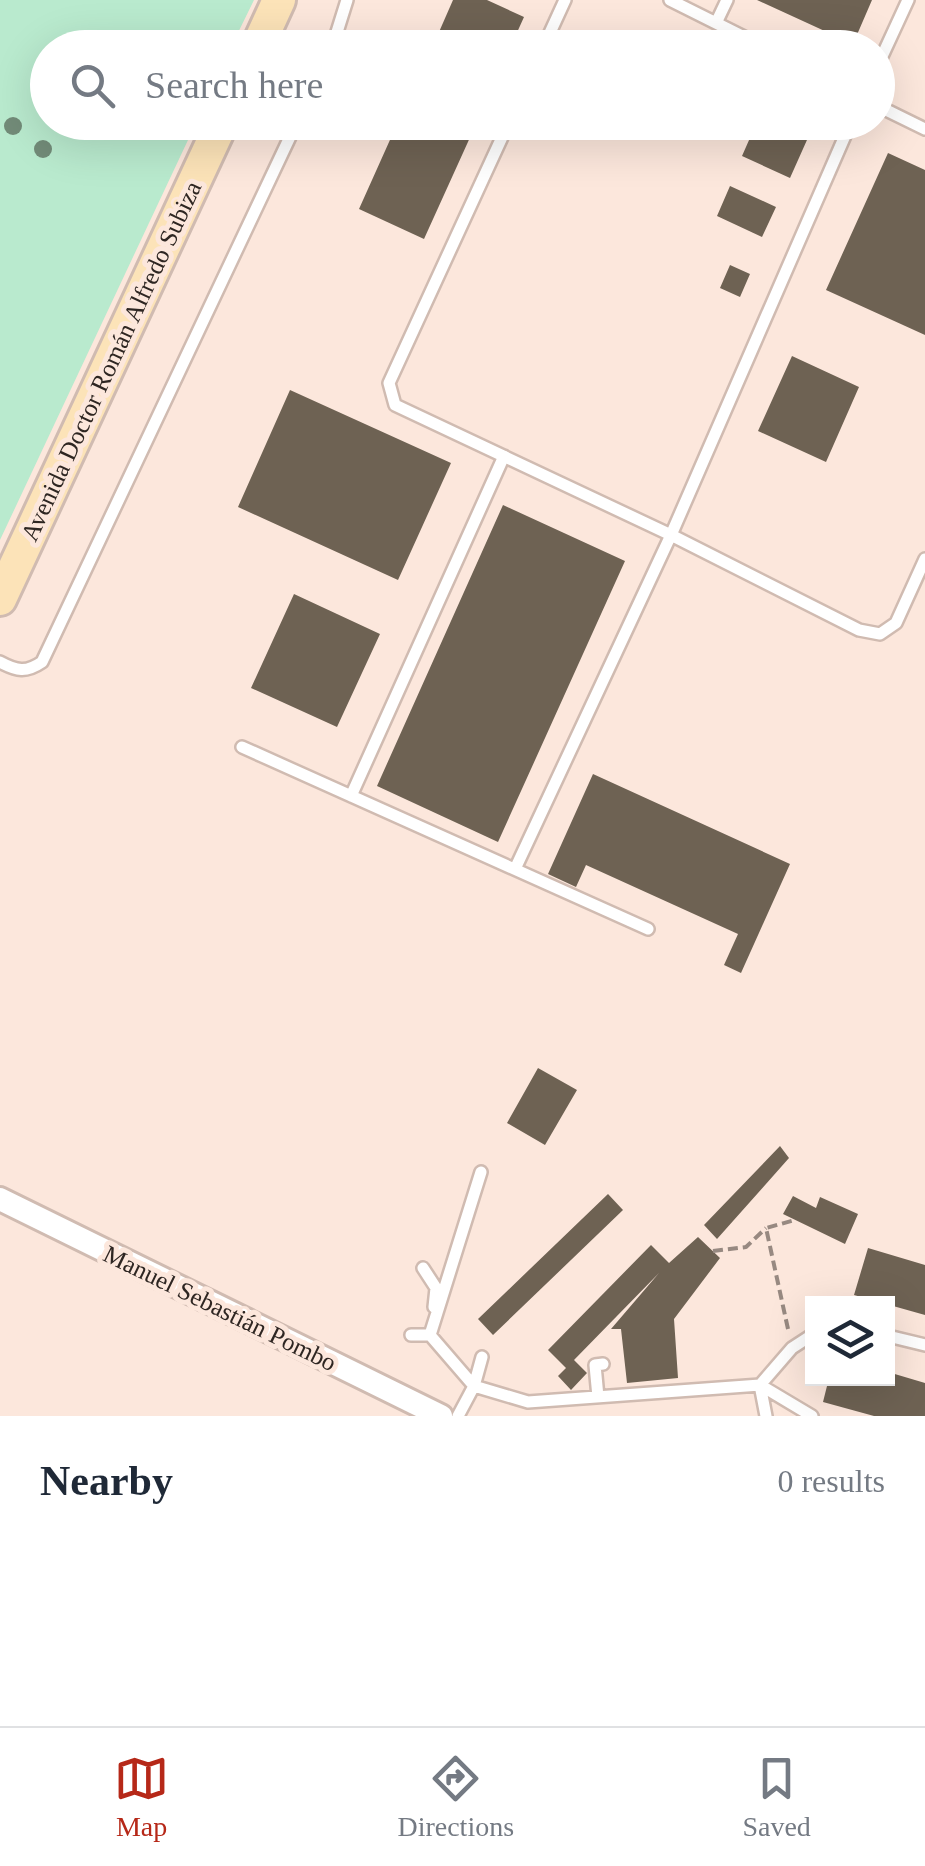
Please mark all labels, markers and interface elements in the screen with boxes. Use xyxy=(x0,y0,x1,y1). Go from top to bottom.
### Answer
search box xyxy=(30,30,895,140)
icon: search xyxy=(65,58,120,113)
text: Search here xyxy=(145,64,323,106)
street label: Avenida Doctor Román Alfredo Subiza xyxy=(16,177,206,545)
street label: Manuel Sebastián Pombo xyxy=(99,1240,341,1376)
map controls xyxy=(805,1296,895,1386)
button: layers xyxy=(805,1296,895,1386)
text: Nearby xyxy=(40,1458,173,1504)
text: 0 results xyxy=(777,1463,885,1499)
tab: Map xyxy=(114,1751,169,1843)
tab: Directions xyxy=(397,1751,514,1843)
tab: Saved xyxy=(742,1751,811,1843)

